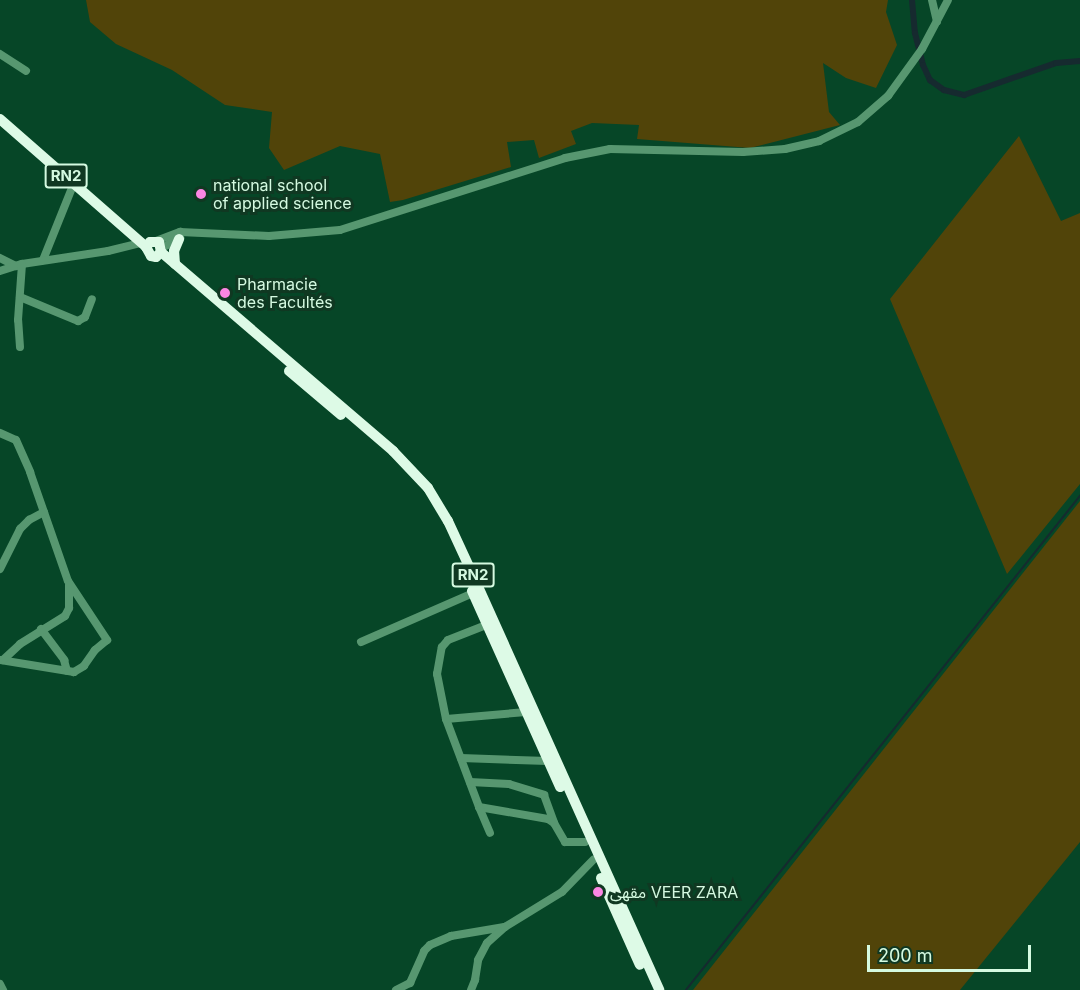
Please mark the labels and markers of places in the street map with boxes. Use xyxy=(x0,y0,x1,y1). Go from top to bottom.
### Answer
place label: national school of applied science xyxy=(213,175,352,213)
marker: national school of applied science xyxy=(194,187,208,201)
place label: Pharmacie des Facultés xyxy=(237,274,333,312)
marker: Pharmacie des Facultés xyxy=(218,286,232,300)
place label: مقهى VEER ZARA xyxy=(610,882,738,902)
marker: مقهى VEER ZARA xyxy=(591,885,605,899)

